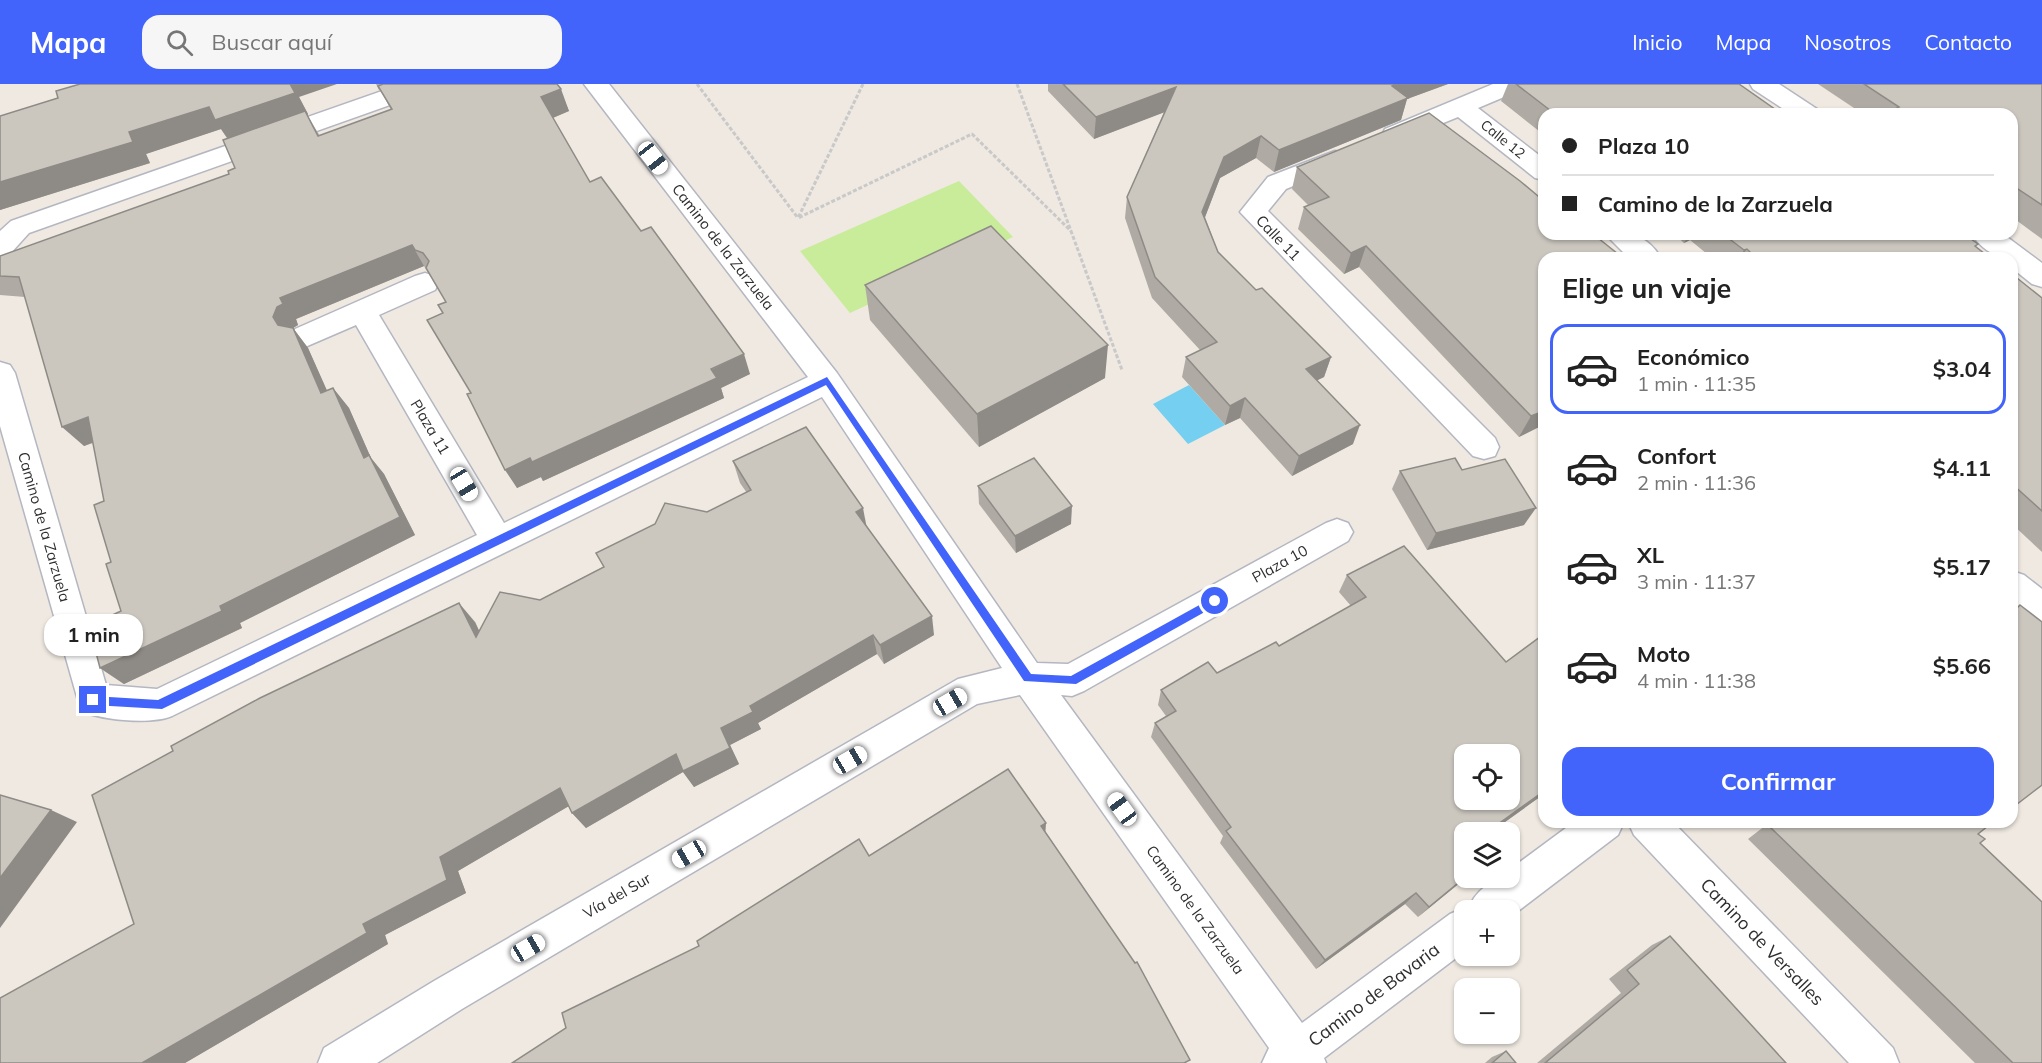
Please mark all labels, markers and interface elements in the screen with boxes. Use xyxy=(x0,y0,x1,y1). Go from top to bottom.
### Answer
search box xyxy=(142,15,562,69)
text: Mapa xyxy=(30,25,106,60)
icon: search xyxy=(163,26,196,59)
text: Buscar aquí xyxy=(211,28,332,56)
text: Inicio xyxy=(1632,29,1682,55)
text: Mapa xyxy=(1715,29,1771,55)
text: Nosotros xyxy=(1804,29,1891,55)
text: Contacto xyxy=(1924,29,2012,55)
street label: Calle 12 xyxy=(1477,115,1529,163)
text: Plaza 10 xyxy=(1598,132,1690,160)
car xyxy=(635,138,671,178)
street label: Camino de la Zarzuela xyxy=(668,180,779,314)
text: Camino de la Zarzuela xyxy=(1598,190,1833,218)
street label: Calle 11 xyxy=(1252,211,1305,264)
text: Elige un viaje xyxy=(1562,271,1731,305)
icon: car xyxy=(1565,342,1619,396)
text: Económico xyxy=(1637,343,1750,371)
text: $3.04 xyxy=(1933,355,1991,383)
text: 1 min · 11:35 xyxy=(1637,371,1756,396)
street label: Plaza 11 xyxy=(407,396,454,458)
icon: car xyxy=(1565,441,1619,495)
text: Confort xyxy=(1637,442,1716,470)
street label: Camino de la Zarzuela xyxy=(14,450,75,604)
text: $4.11 xyxy=(1933,454,1991,482)
car xyxy=(447,464,481,504)
text: 2 min · 11:36 xyxy=(1637,470,1756,495)
street label: Plaza 10 xyxy=(1248,540,1311,587)
icon: car xyxy=(1565,540,1619,594)
text: XL xyxy=(1637,541,1664,569)
text: $5.17 xyxy=(1933,553,1991,581)
text: 3 min · 11:37 xyxy=(1637,569,1756,594)
route start xyxy=(1201,587,1228,614)
callout: 1 min xyxy=(44,613,142,655)
text: 1 min xyxy=(67,622,120,647)
icon: car xyxy=(1565,639,1619,693)
text: Moto xyxy=(1637,640,1690,668)
text: $5.66 xyxy=(1933,652,1991,680)
text: 4 min · 11:38 xyxy=(1637,668,1756,693)
car xyxy=(930,685,970,719)
route end xyxy=(79,686,106,713)
car xyxy=(830,743,870,777)
map controls xyxy=(1454,744,1520,1044)
button: locate xyxy=(1454,744,1520,810)
button: Confirmar xyxy=(1562,747,1994,816)
car xyxy=(1104,789,1140,829)
button: layers xyxy=(1454,822,1520,888)
car xyxy=(669,837,709,871)
street label: Camino de la Zarzuela xyxy=(1142,841,1249,978)
street label: Vía del Sur xyxy=(580,868,654,923)
street label: Camino de Versalles xyxy=(1696,873,1829,1010)
button: + xyxy=(1454,900,1520,966)
car xyxy=(508,931,548,965)
street label: Camino de Bavaria xyxy=(1303,938,1444,1051)
button: − xyxy=(1454,978,1520,1044)

